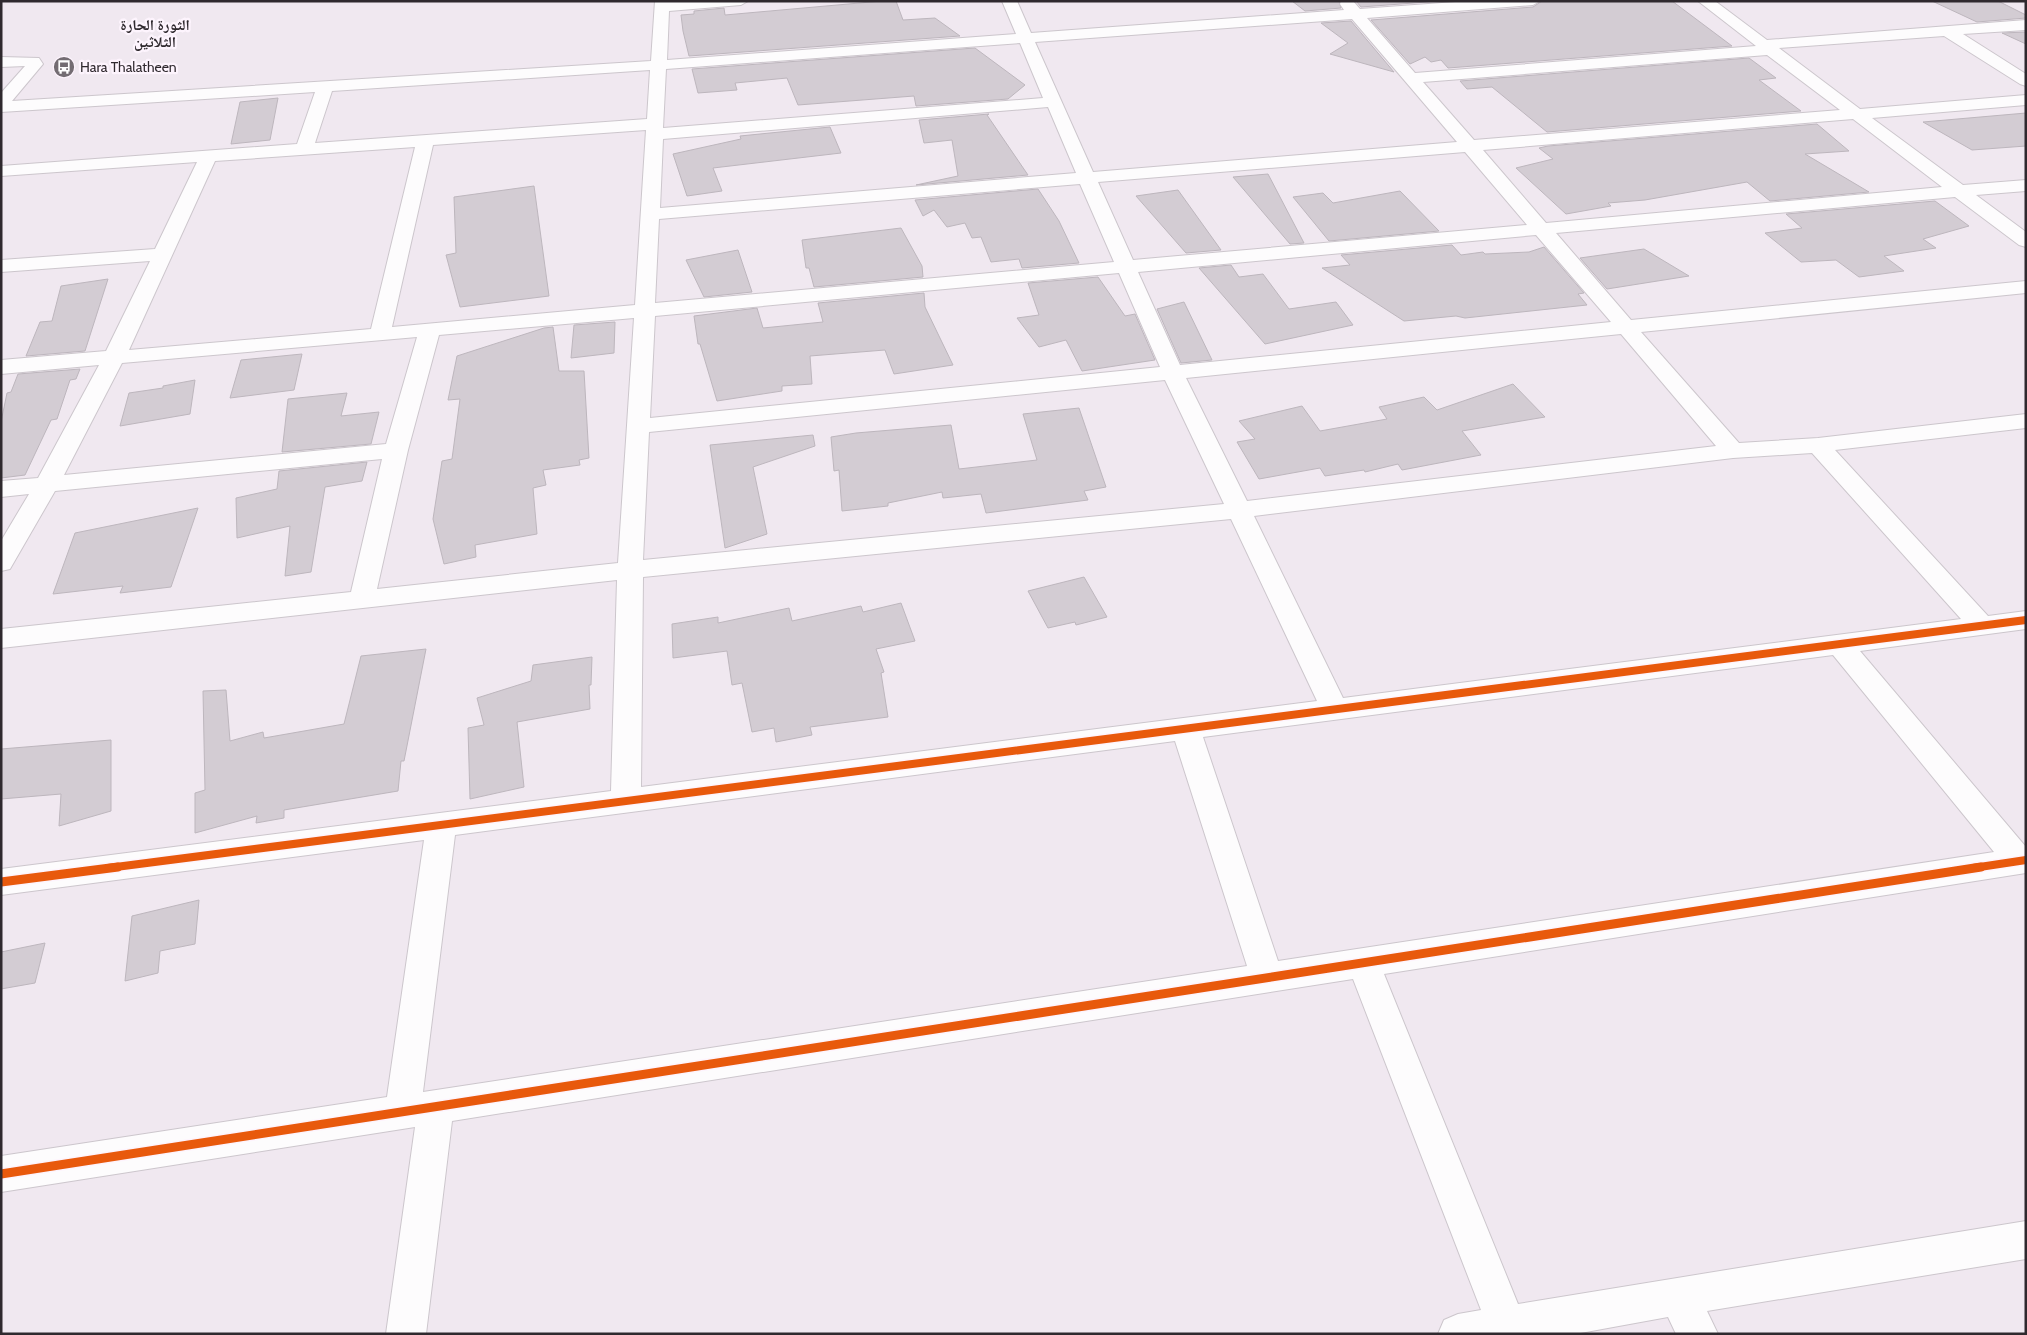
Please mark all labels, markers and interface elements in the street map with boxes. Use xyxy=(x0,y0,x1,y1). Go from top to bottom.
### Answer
district label: الثورة الحارة الثلاثين xyxy=(120,16,190,51)
bus stop icon: Hara Thalatheen xyxy=(52,55,76,79)
place label: Hara Thalatheen xyxy=(80,58,177,76)

